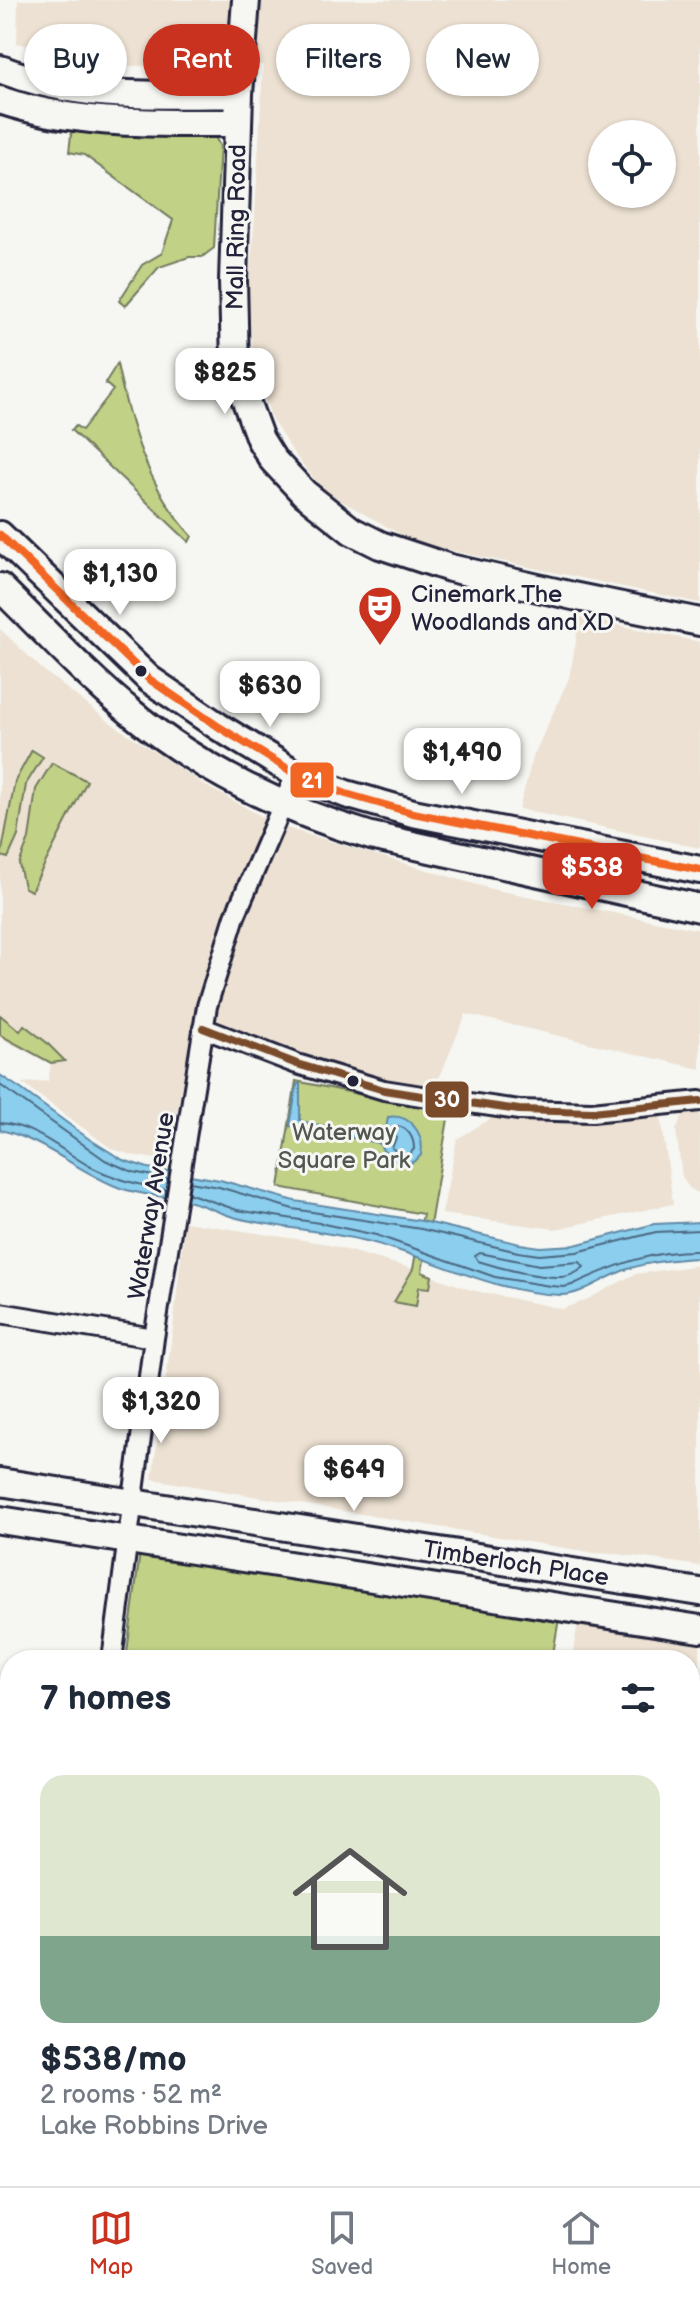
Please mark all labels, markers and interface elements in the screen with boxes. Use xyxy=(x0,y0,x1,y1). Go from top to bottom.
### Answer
chip: Buy xyxy=(24,24,127,96)
chip: Rent xyxy=(143,24,260,96)
chip: Filters xyxy=(276,24,410,96)
chip: New xyxy=(426,24,539,96)
map controls xyxy=(588,120,676,208)
button: locate xyxy=(588,120,676,208)
street label: Mall Ring Road xyxy=(221,144,252,310)
pin: $825 xyxy=(178,348,272,416)
text: $825 xyxy=(193,358,257,389)
pin: $1,130 xyxy=(55,549,185,617)
text: $1,130 xyxy=(82,559,158,590)
place label: Cinemark The Woodlands and XD xyxy=(411,580,614,637)
theatre icon: Cinemark The Woodlands and XD xyxy=(356,584,404,647)
pin: $630 xyxy=(223,661,317,729)
unlabelled marker xyxy=(133,663,149,679)
text: $630 xyxy=(238,671,302,702)
pin: $1,490 xyxy=(397,728,527,796)
text: $1,490 xyxy=(422,738,502,769)
line badge: 21 xyxy=(289,761,335,799)
text: 21 xyxy=(301,768,323,795)
pin: $538 xyxy=(545,843,639,911)
text: $538 xyxy=(561,853,623,884)
unlabelled marker xyxy=(345,1073,361,1089)
line badge: 30 xyxy=(424,1080,470,1119)
text: 30 xyxy=(434,1087,460,1114)
street label: Waterway Avenue xyxy=(122,1110,181,1302)
park label: Waterway Square Park xyxy=(278,1118,411,1175)
pin: $1,320 xyxy=(96,1377,226,1445)
text: $1,320 xyxy=(121,1387,201,1418)
pin: $649 xyxy=(307,1445,401,1513)
text: $649 xyxy=(322,1455,386,1486)
street label: Timberloch Place xyxy=(421,1534,611,1593)
icon: filters xyxy=(616,1676,660,1720)
text: 7 homes xyxy=(40,1678,171,1719)
icon: home xyxy=(278,1827,422,1971)
text: $538/mo xyxy=(40,2039,187,2080)
text: 2 rooms · 52 m² xyxy=(40,2080,222,2111)
text: Lake Robbins Drive xyxy=(40,2111,268,2142)
tab: Map xyxy=(89,2206,133,2281)
tab: Saved xyxy=(311,2206,373,2281)
tab: Home xyxy=(551,2206,611,2281)

